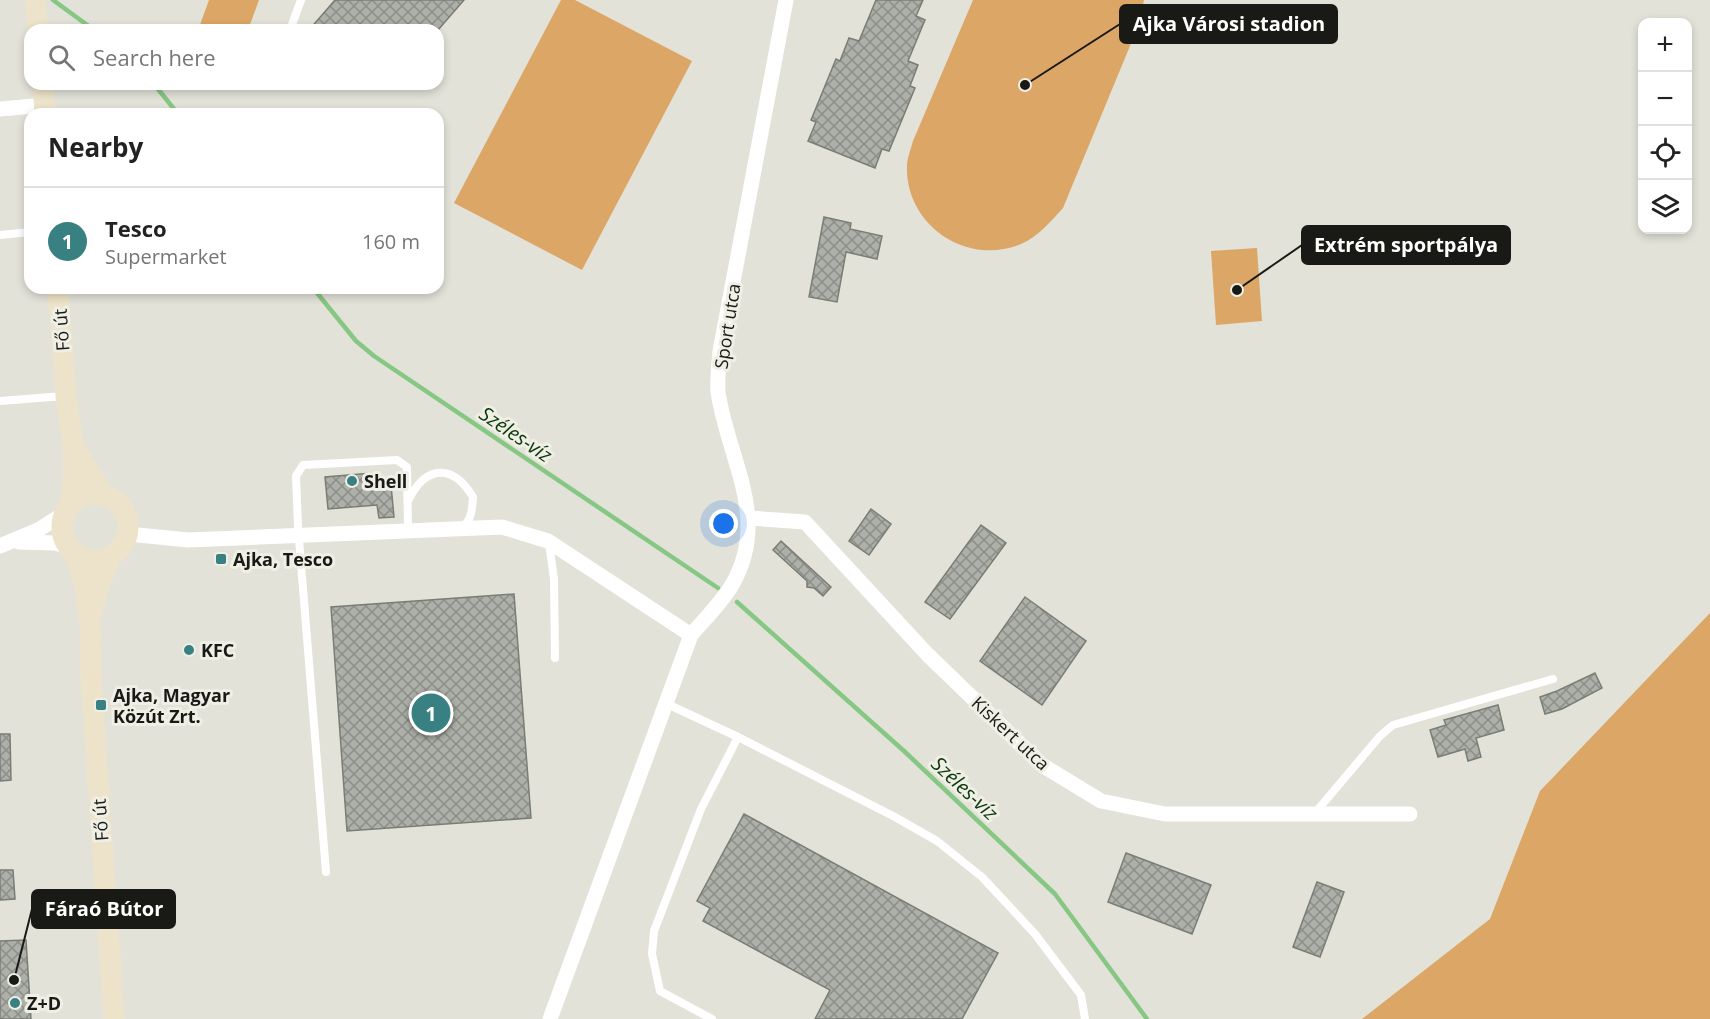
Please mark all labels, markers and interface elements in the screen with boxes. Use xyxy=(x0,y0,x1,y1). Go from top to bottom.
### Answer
callout: Ajka Városi stadion xyxy=(1120,5,1337,43)
text: Ajka Városi stadion xyxy=(1133,10,1325,37)
map controls xyxy=(1638,18,1692,234)
button: + xyxy=(1638,18,1692,72)
search box xyxy=(24,24,444,90)
icon: search xyxy=(45,41,78,74)
text: Search here xyxy=(93,42,216,72)
button: − xyxy=(1638,72,1692,126)
button: locate xyxy=(1638,126,1692,180)
text: Nearby xyxy=(48,129,143,165)
button: layers xyxy=(1638,180,1692,234)
text: Tesco xyxy=(105,213,167,243)
callout: Extrém sportpálya xyxy=(1302,226,1510,264)
text: 1 xyxy=(62,228,73,255)
text: 160 m xyxy=(362,228,420,255)
text: Extrém sportpálya xyxy=(1314,231,1498,258)
text: Supermarket xyxy=(105,243,227,270)
street label: Sport utca xyxy=(708,282,746,370)
street label: Fő út xyxy=(48,308,74,352)
water label: Széles-víz xyxy=(474,400,558,468)
place label: Shell xyxy=(364,469,407,493)
marker: Shell xyxy=(345,474,359,488)
your location xyxy=(709,509,738,538)
place label: Ajka, Tesco xyxy=(233,547,333,571)
marker: Ajka, Tesco xyxy=(214,552,228,566)
place label: KFC xyxy=(201,638,234,662)
marker: KFC xyxy=(182,643,196,657)
place label: Ajka, Magyar Közút Zrt. xyxy=(113,683,230,728)
pin: 1 xyxy=(412,690,450,736)
street label: Kiskert utca xyxy=(967,691,1055,775)
marker: Ajka, Magyar Közút Zrt. xyxy=(94,698,108,712)
water label: Széles-víz xyxy=(926,750,1004,826)
street label: Fő út xyxy=(87,798,113,842)
callout: Fáraó Bútor xyxy=(32,890,175,928)
text: Fáraó Bútor xyxy=(45,895,163,922)
place label: Z+D xyxy=(27,991,61,1015)
marker: Z+D xyxy=(8,996,22,1010)

